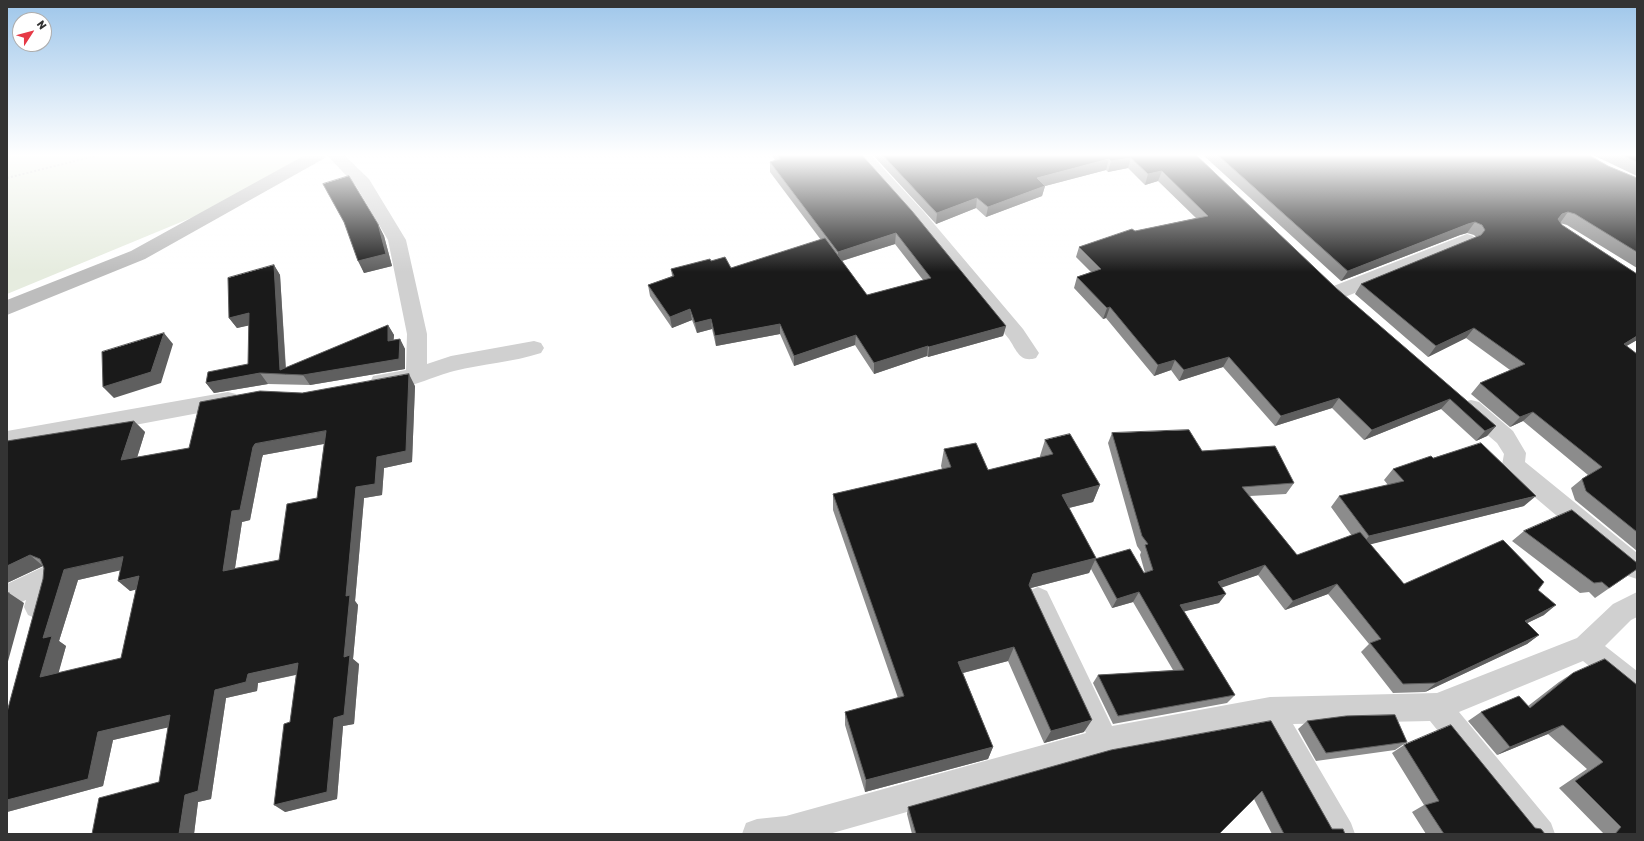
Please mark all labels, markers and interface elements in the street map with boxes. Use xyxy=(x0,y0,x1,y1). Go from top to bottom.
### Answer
north arrow xyxy=(12,12,52,52)
text: N xyxy=(34,18,49,32)

